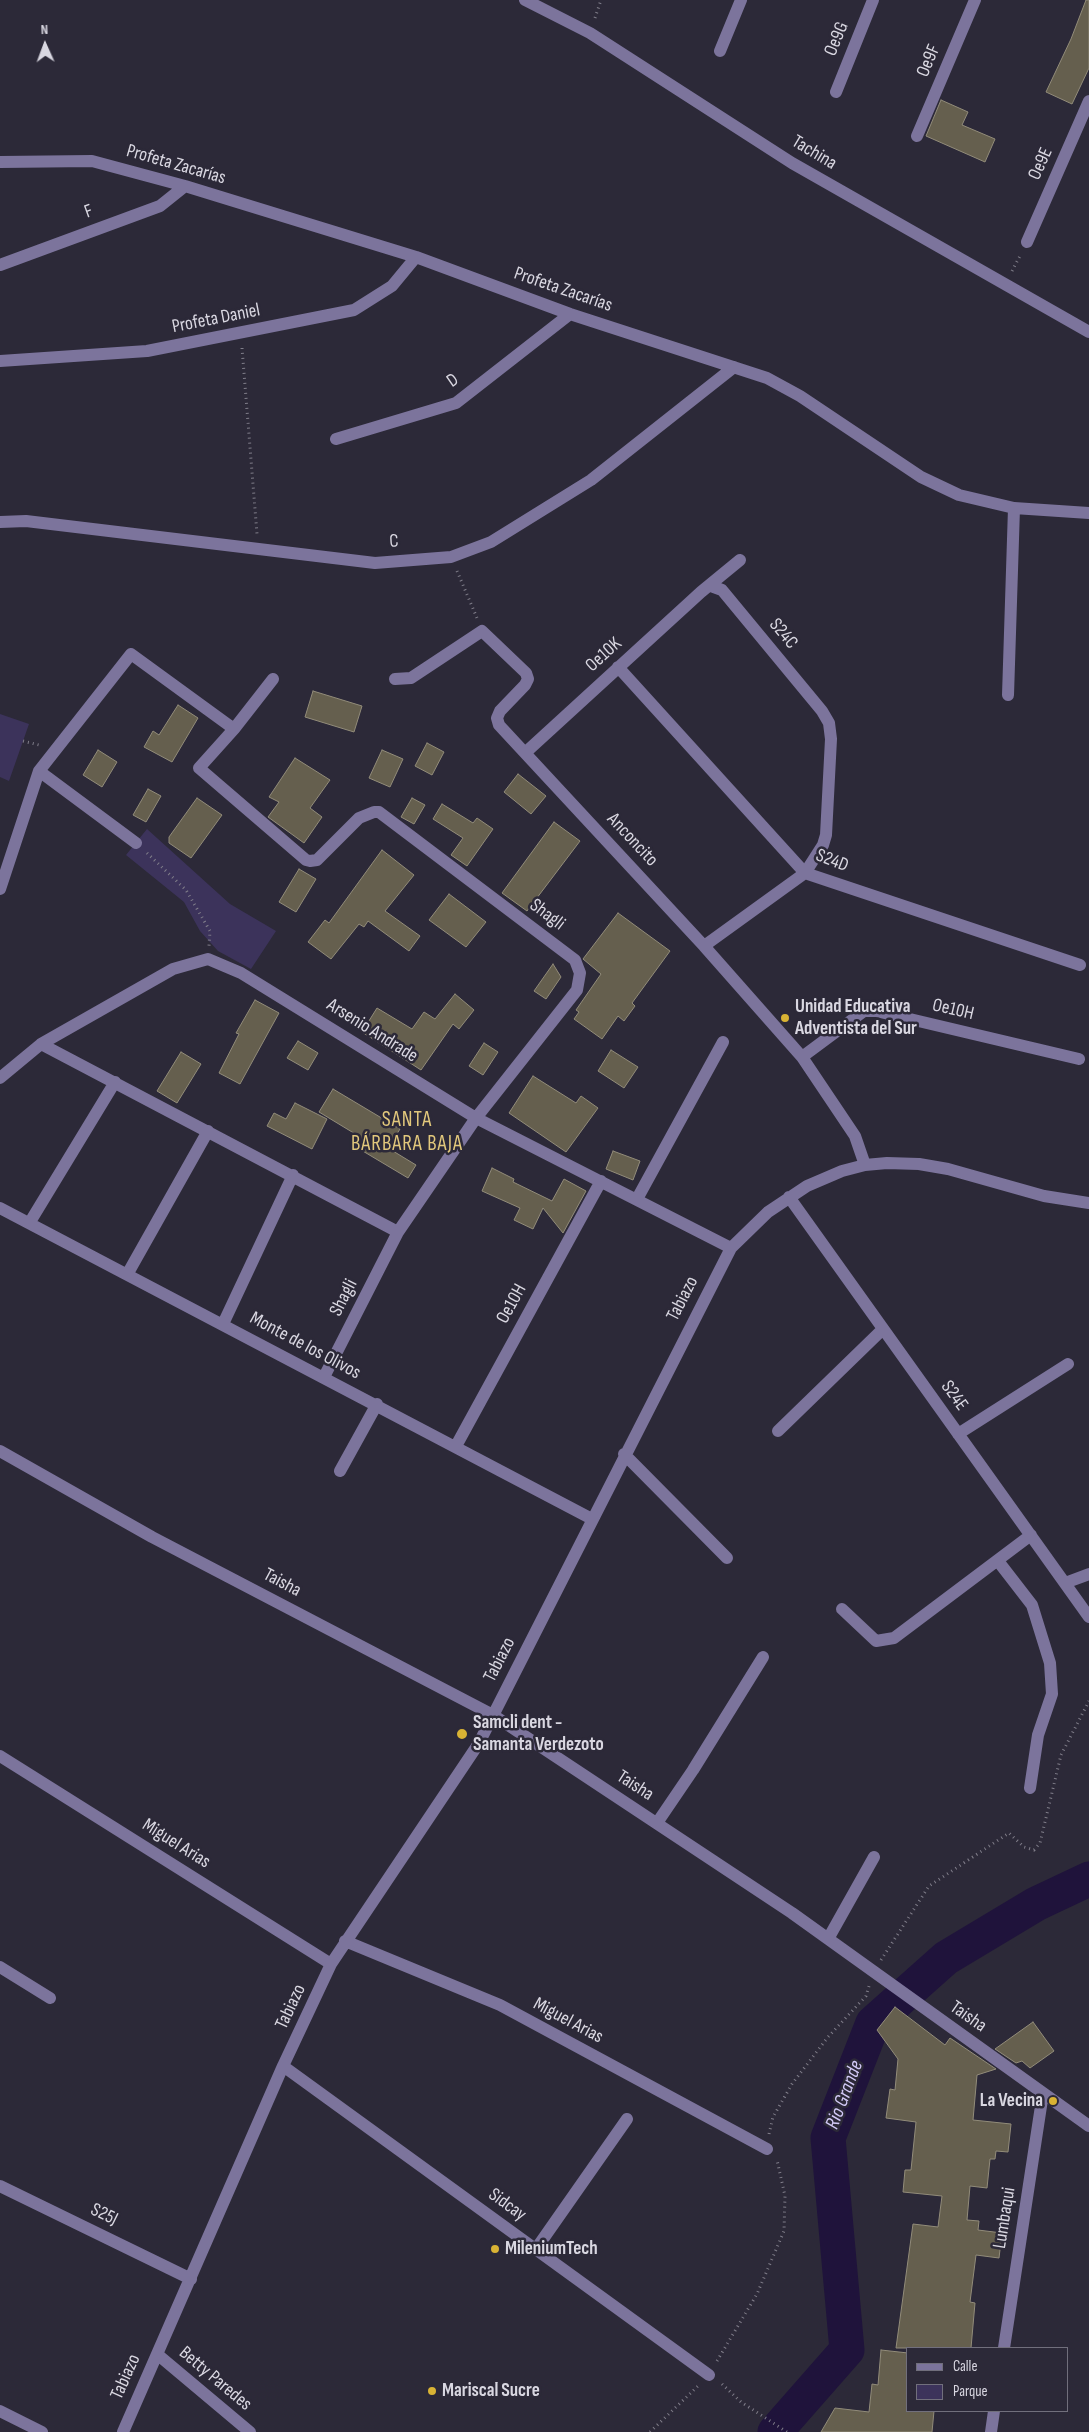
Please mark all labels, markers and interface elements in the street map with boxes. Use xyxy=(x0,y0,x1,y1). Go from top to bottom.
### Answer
street label: Oe9G xyxy=(820,19,854,59)
north arrow xyxy=(20,20,70,70)
text: N xyxy=(40,21,48,38)
street label: Oe9F xyxy=(912,41,946,81)
street label: Tachina xyxy=(787,131,841,175)
street label: Profeta Zacarías xyxy=(124,140,228,190)
street label: Oe9E xyxy=(1024,144,1058,184)
street label: F xyxy=(82,200,96,224)
street label: Profeta Zacarías xyxy=(511,263,615,317)
street label: Profeta Daniel xyxy=(170,299,262,339)
street label: D xyxy=(443,369,463,393)
street label: C xyxy=(389,530,399,554)
street label: S24C xyxy=(764,614,802,654)
street label: Oe10K xyxy=(581,633,627,677)
street label: Anconcito xyxy=(602,809,662,871)
street label: S24D xyxy=(812,844,852,878)
street label: Shagli xyxy=(525,894,569,936)
street label: Arsenio Andrade xyxy=(322,994,422,1068)
street label: Oe10H xyxy=(930,994,976,1026)
place label: Unidad Educativa Adventista del Sur xyxy=(795,996,917,1040)
marker: Unidad Educativa Adventista del Sur xyxy=(779,1012,791,1024)
district label: SANTA BÁRBARA BAJA xyxy=(350,1108,464,1158)
street label: Tabiazo xyxy=(662,1273,704,1325)
street label: Shagli xyxy=(325,1276,363,1320)
street label: Oe10H xyxy=(492,1280,532,1328)
street label: Monte de los Olivos xyxy=(246,1307,364,1385)
street label: S24E xyxy=(935,1377,973,1415)
street label: Taisha xyxy=(259,1564,305,1602)
street label: Tabiazo xyxy=(479,1634,521,1686)
place label: Samcli dent - Samanta Verdezoto xyxy=(473,1712,604,1756)
marker: Samcli dent - Samanta Verdezoto xyxy=(455,1727,469,1741)
street label: Taisha xyxy=(612,1766,658,1806)
street label: Miguel Arias xyxy=(138,1814,214,1874)
street label: Tabiazo xyxy=(271,1981,311,2033)
street label: Miguel Arias xyxy=(529,1993,607,2049)
street label: Taisha xyxy=(945,1996,991,2038)
water label: Rio Grande xyxy=(821,2057,869,2133)
place label: La Vecina xyxy=(980,2090,1043,2112)
marker: La Vecina xyxy=(1047,2095,1059,2107)
street label: Sidcay xyxy=(484,2184,530,2226)
street label: Lumbaqui xyxy=(989,2186,1021,2250)
street label: S25J xyxy=(87,2199,121,2231)
place label: MileniumTech xyxy=(505,2238,598,2260)
marker: MileniumTech xyxy=(489,2243,501,2255)
street label: Betty Paredes xyxy=(174,2342,256,2416)
legend xyxy=(906,2347,1069,2412)
street label: Tabiazo xyxy=(106,2351,146,2403)
text: Calle xyxy=(953,2357,977,2376)
place label: Mariscal Sucre xyxy=(442,2380,540,2402)
text: Parque xyxy=(953,2382,988,2401)
marker: Mariscal Sucre xyxy=(426,2385,438,2397)

